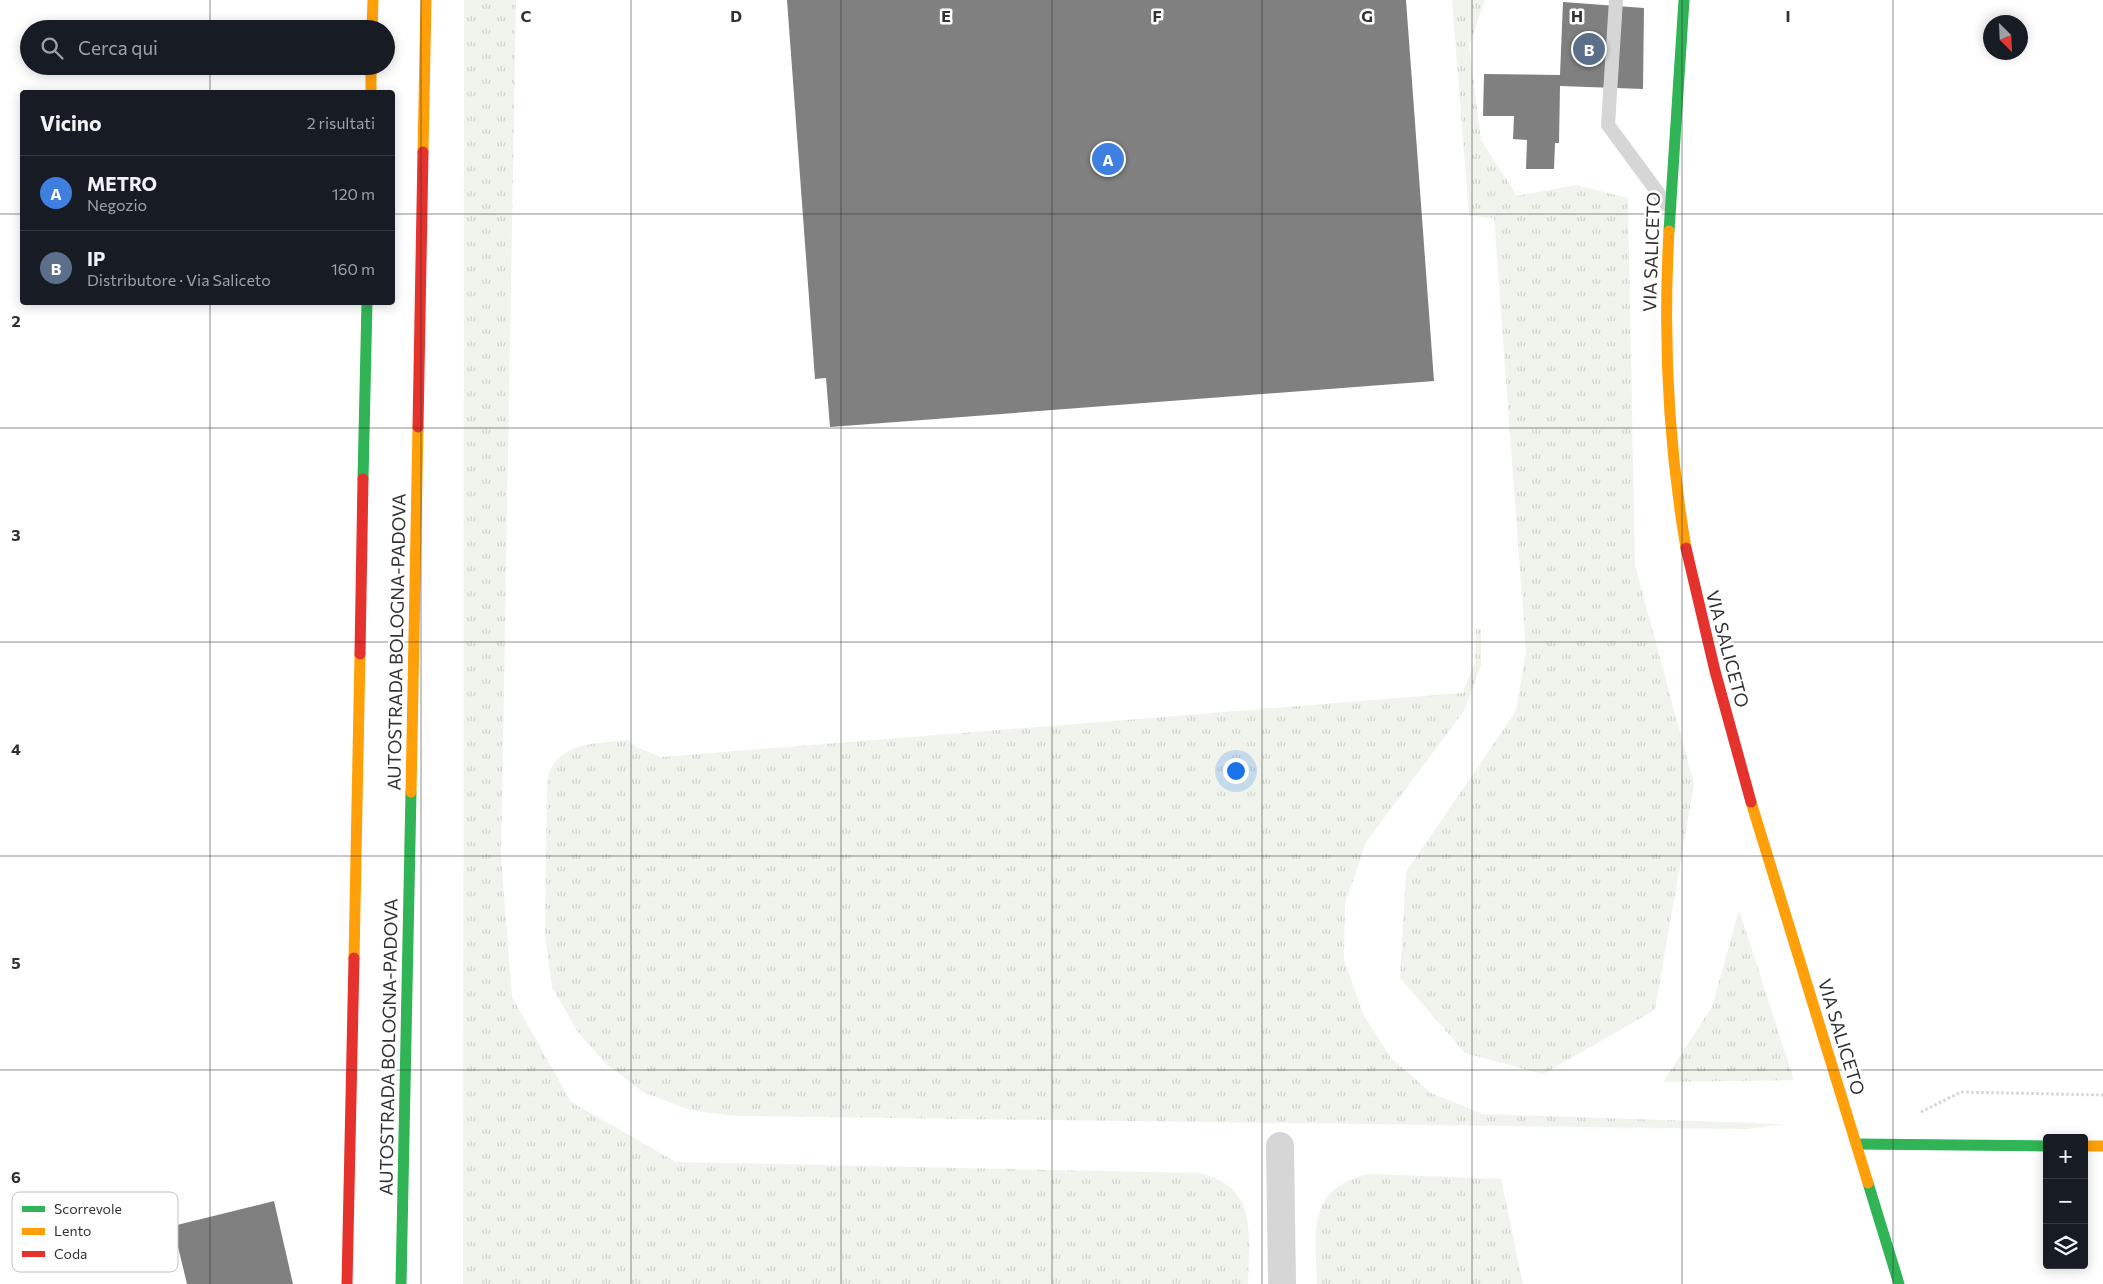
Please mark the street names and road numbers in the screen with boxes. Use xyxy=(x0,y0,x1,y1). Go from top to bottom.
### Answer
street label: VIA SALICETO xyxy=(1638,191,1664,312)
street label: AUTOSTRADA BOLOGNA-PADOVA xyxy=(382,493,410,791)
street label: VIA SALICETO xyxy=(1702,588,1754,710)
street label: AUTOSTRADA BOLOGNA-PADOVA xyxy=(374,898,402,1196)
street label: VIA SALICETO xyxy=(1814,976,1870,1097)

